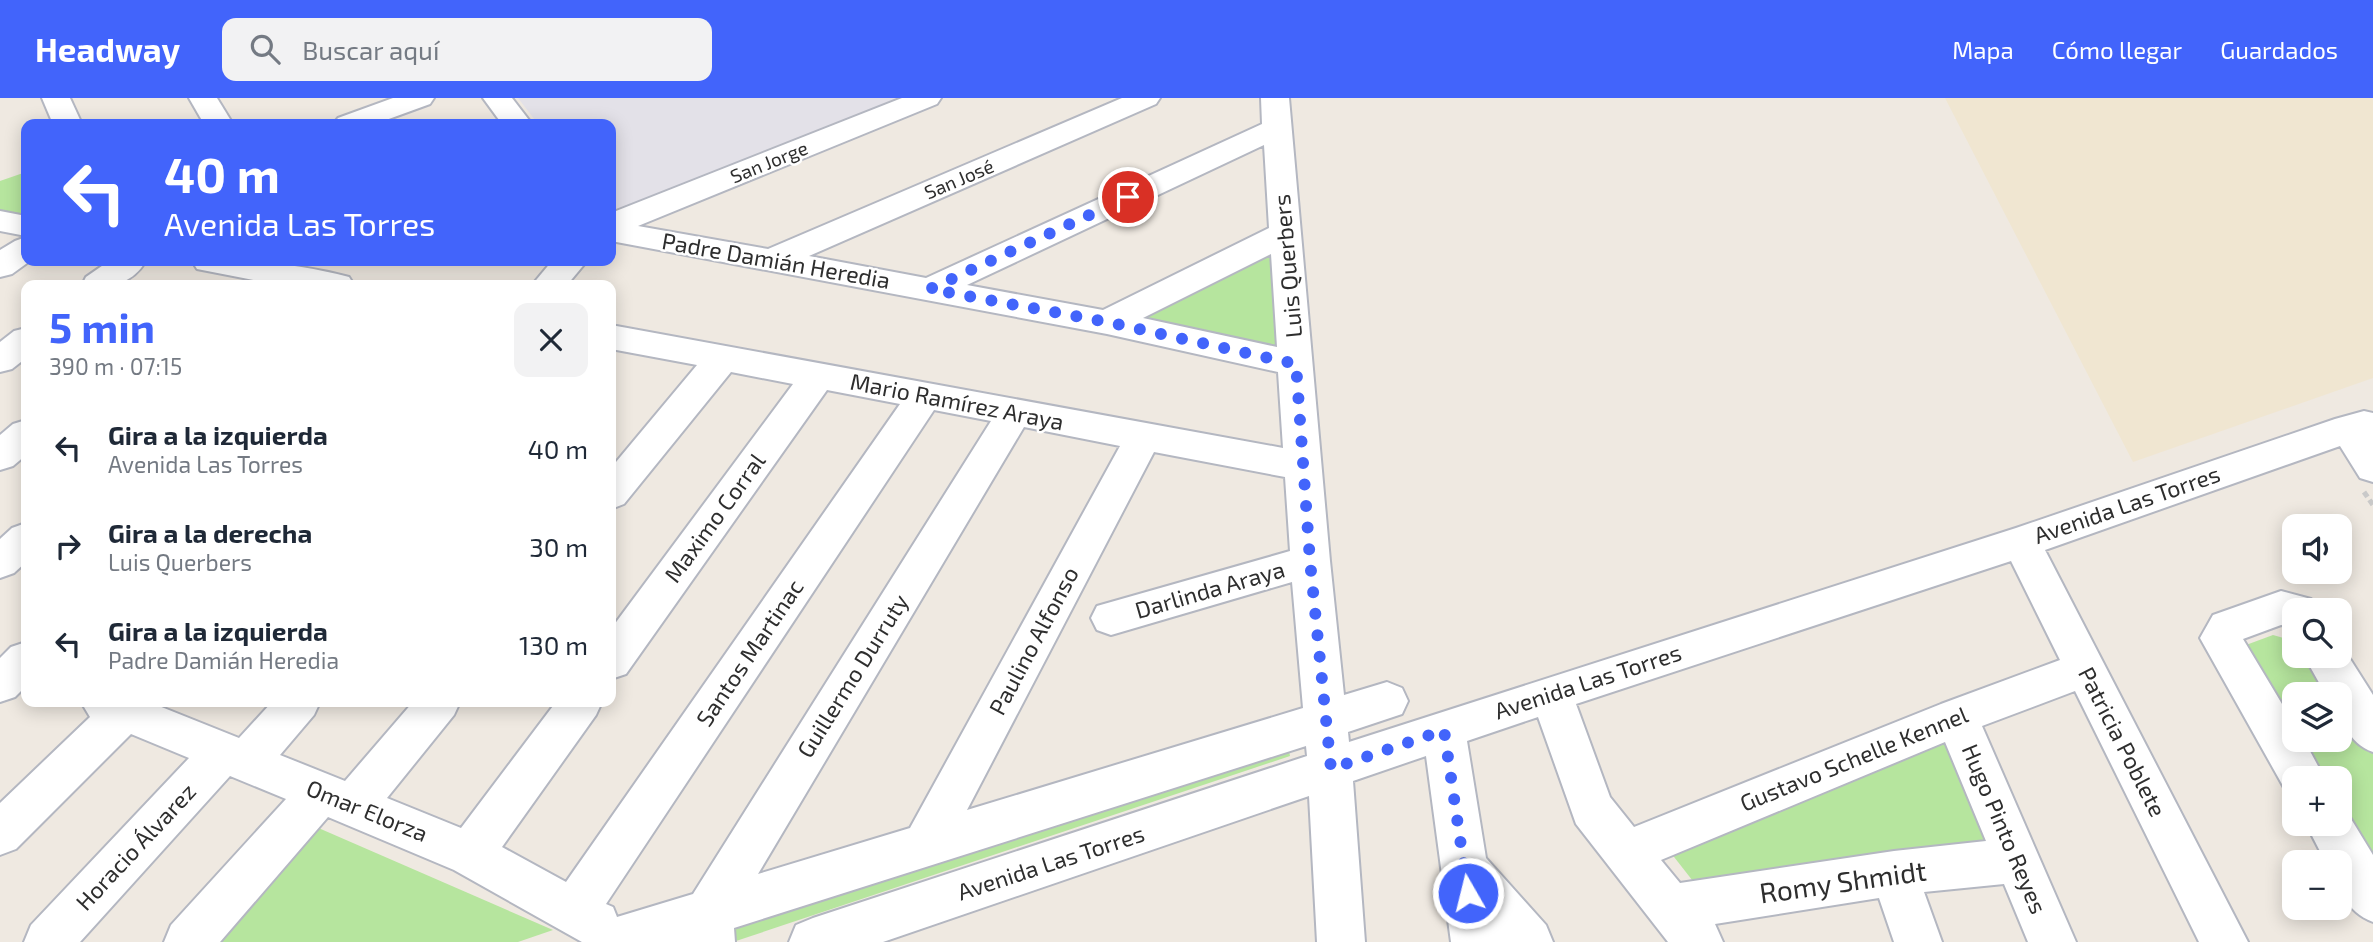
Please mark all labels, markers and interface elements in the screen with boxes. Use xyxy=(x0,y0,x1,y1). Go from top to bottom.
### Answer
search box xyxy=(222,18,712,81)
text: Headway xyxy=(35,29,180,69)
icon: search xyxy=(246,30,284,68)
text: Buscar aquí xyxy=(302,34,439,65)
text: Mapa xyxy=(1952,35,2014,64)
text: Cómo llegar xyxy=(2052,35,2182,64)
text: Guardados xyxy=(2220,35,2338,64)
street label: San Jorge xyxy=(727,136,811,187)
text: 40 m xyxy=(164,144,280,203)
icon: left xyxy=(49,147,140,238)
street label: San José xyxy=(921,154,997,203)
pin xyxy=(1098,167,1158,227)
icon: arrive xyxy=(1109,178,1147,216)
street label: Luis Querbers xyxy=(1267,193,1307,339)
text: Avenida Las Torres xyxy=(164,204,435,242)
street label: Padre Damián Heredia xyxy=(660,226,892,294)
text: 5 min xyxy=(49,301,155,351)
button: close xyxy=(514,303,588,377)
text: 390 m · 07:15 xyxy=(49,352,182,380)
street label: Mario Ramírez Araya xyxy=(848,367,1066,435)
text: Gira a la izquierda xyxy=(108,419,328,450)
icon: left xyxy=(49,429,87,467)
text: 40 m xyxy=(528,433,588,464)
street label: Maximo Corral xyxy=(658,447,771,588)
text: Avenida Las Torres xyxy=(108,450,303,478)
street label: Avenida Las Torres xyxy=(2030,459,2223,549)
map controls xyxy=(2282,514,2352,920)
button: sound xyxy=(2282,514,2352,584)
text: Gira a la derecha xyxy=(108,517,312,548)
icon: right xyxy=(49,527,87,565)
text: 30 m xyxy=(529,531,588,562)
text: Luis Querbers xyxy=(108,548,252,576)
street label: Darlinda Araya xyxy=(1132,554,1288,624)
street label: Paulino Alfonso xyxy=(982,562,1084,719)
street label: Santos Martinac xyxy=(690,574,809,731)
street label: Guillermo Durruty xyxy=(791,588,914,762)
button: search xyxy=(2282,598,2352,668)
text: Gira a la izquierda xyxy=(108,615,328,646)
icon: left xyxy=(49,625,87,663)
text: 130 m xyxy=(519,629,588,660)
street label: Avenida Las Torres xyxy=(1491,638,1685,724)
text: Padre Damián Heredia xyxy=(108,646,339,674)
street label: Patricia Poblete xyxy=(2073,662,2173,821)
button: layers xyxy=(2282,682,2352,752)
street label: Gustavo Schelle Kennel xyxy=(1736,699,1972,817)
street label: Hugo Pinto Reyes xyxy=(1957,740,2053,918)
button: + xyxy=(2282,766,2352,836)
street label: Omar Elorza xyxy=(303,773,432,847)
street label: Horacio Álvarez xyxy=(69,777,201,916)
street label: Avenida Las Torres xyxy=(954,819,1148,905)
button: − xyxy=(2282,850,2352,920)
street label: Romy Shmidt xyxy=(1757,852,1929,910)
position arrow xyxy=(1431,856,1505,930)

